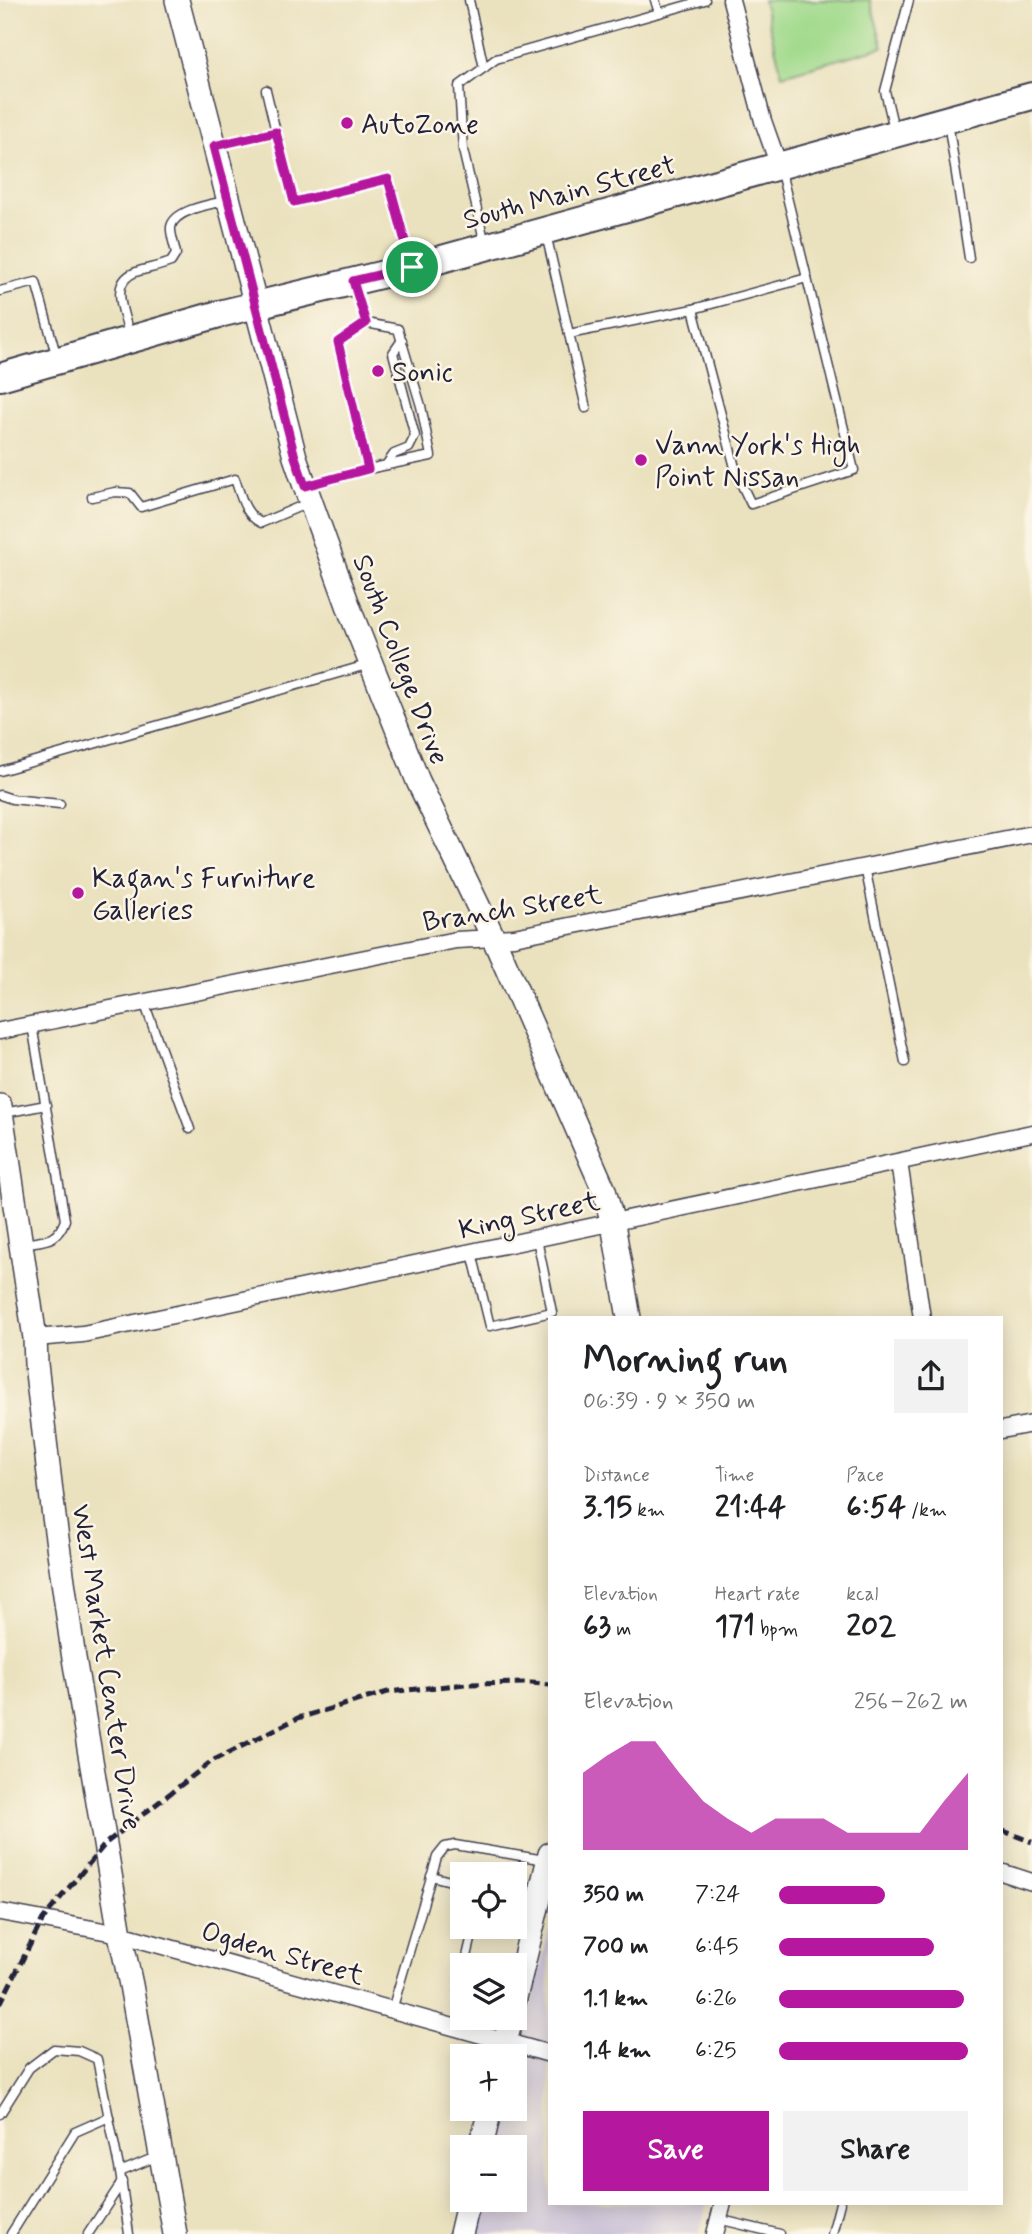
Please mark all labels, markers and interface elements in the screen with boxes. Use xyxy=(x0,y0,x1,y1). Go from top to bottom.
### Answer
place label: AutoZone xyxy=(361,107,479,144)
marker: AutoZone xyxy=(339,115,355,131)
street label: South Main Street xyxy=(459,147,680,240)
pin xyxy=(382,237,442,297)
icon: arrive xyxy=(393,248,431,286)
place label: Sonic xyxy=(392,355,453,392)
marker: Sonic xyxy=(370,363,386,379)
place label: Vann York's High Point Nissan xyxy=(655,428,861,497)
marker: Vann York's High Point Nissan xyxy=(633,452,649,468)
street label: South College Drive xyxy=(343,550,457,770)
place label: Kagan's Furniture Galleries xyxy=(92,861,316,930)
street label: Branch Street xyxy=(420,877,605,942)
marker: Kagan's Furniture Galleries xyxy=(70,885,86,901)
street label: King Street xyxy=(456,1183,604,1251)
text: Morning run xyxy=(583,1336,788,1385)
button: share xyxy=(894,1339,968,1413)
text: 06:39 · 9 × 350 m xyxy=(583,1387,755,1417)
text: Distance xyxy=(583,1463,650,1488)
text: Time xyxy=(715,1463,754,1488)
text: Pace xyxy=(846,1463,884,1488)
text: 3.15 xyxy=(583,1488,632,1527)
text: 21:44 xyxy=(715,1488,786,1527)
text: 6:54 xyxy=(846,1488,906,1527)
text: km xyxy=(632,1498,665,1523)
text: /km xyxy=(906,1498,947,1523)
street label: West Market Center Drive xyxy=(61,1502,150,1833)
text: Elevation xyxy=(583,1582,658,1607)
text: Heart rate xyxy=(715,1582,800,1607)
text: kcal xyxy=(846,1582,878,1607)
text: 63 xyxy=(583,1607,611,1646)
text: 171 xyxy=(715,1607,755,1646)
text: 202 xyxy=(846,1607,896,1646)
text: m xyxy=(611,1617,631,1642)
text: bpm xyxy=(755,1617,798,1642)
text: Elevation xyxy=(583,1687,674,1717)
text: 256–262 m xyxy=(854,1687,968,1717)
map controls xyxy=(450,1862,527,2212)
button: locate xyxy=(450,1862,527,1939)
text: 350 m xyxy=(583,1880,644,1910)
text: 7:24 xyxy=(695,1880,740,1910)
street label: Ogden Street xyxy=(197,1914,368,1995)
text: 700 m xyxy=(583,1932,648,1962)
text: 6:45 xyxy=(695,1932,739,1962)
button: layers xyxy=(450,1953,527,2030)
text: 1.1 km xyxy=(583,1984,648,2014)
text: 6:26 xyxy=(695,1984,737,2014)
text: 1.4 km xyxy=(583,2036,651,2066)
text: 6:25 xyxy=(695,2036,736,2066)
button: + xyxy=(450,2044,527,2121)
button: Save xyxy=(583,2111,769,2191)
button: Share xyxy=(783,2111,968,2191)
button: − xyxy=(450,2135,527,2212)

